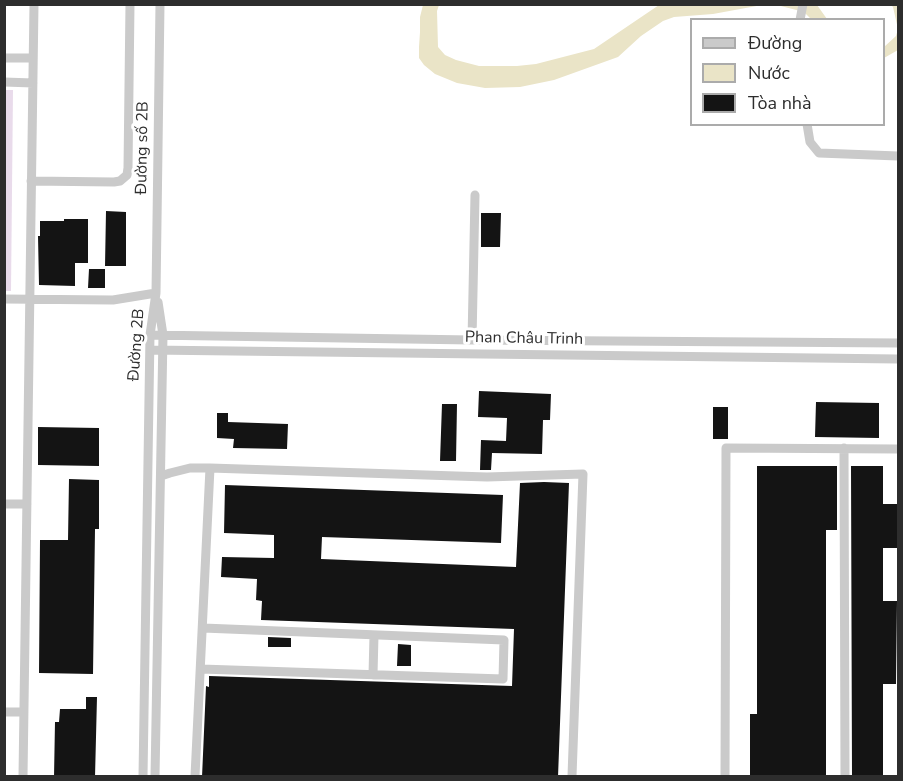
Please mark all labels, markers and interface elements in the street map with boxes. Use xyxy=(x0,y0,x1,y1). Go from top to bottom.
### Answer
legend xyxy=(690,18,885,126)
text: Đường xyxy=(748,31,802,55)
text: Nước xyxy=(748,61,790,85)
text: Tòa nhà xyxy=(748,91,812,115)
street label: Đường số 2B xyxy=(133,101,153,195)
street label: Đường 2B xyxy=(125,308,149,382)
street label: Phan Châu Trinh xyxy=(465,328,583,350)

